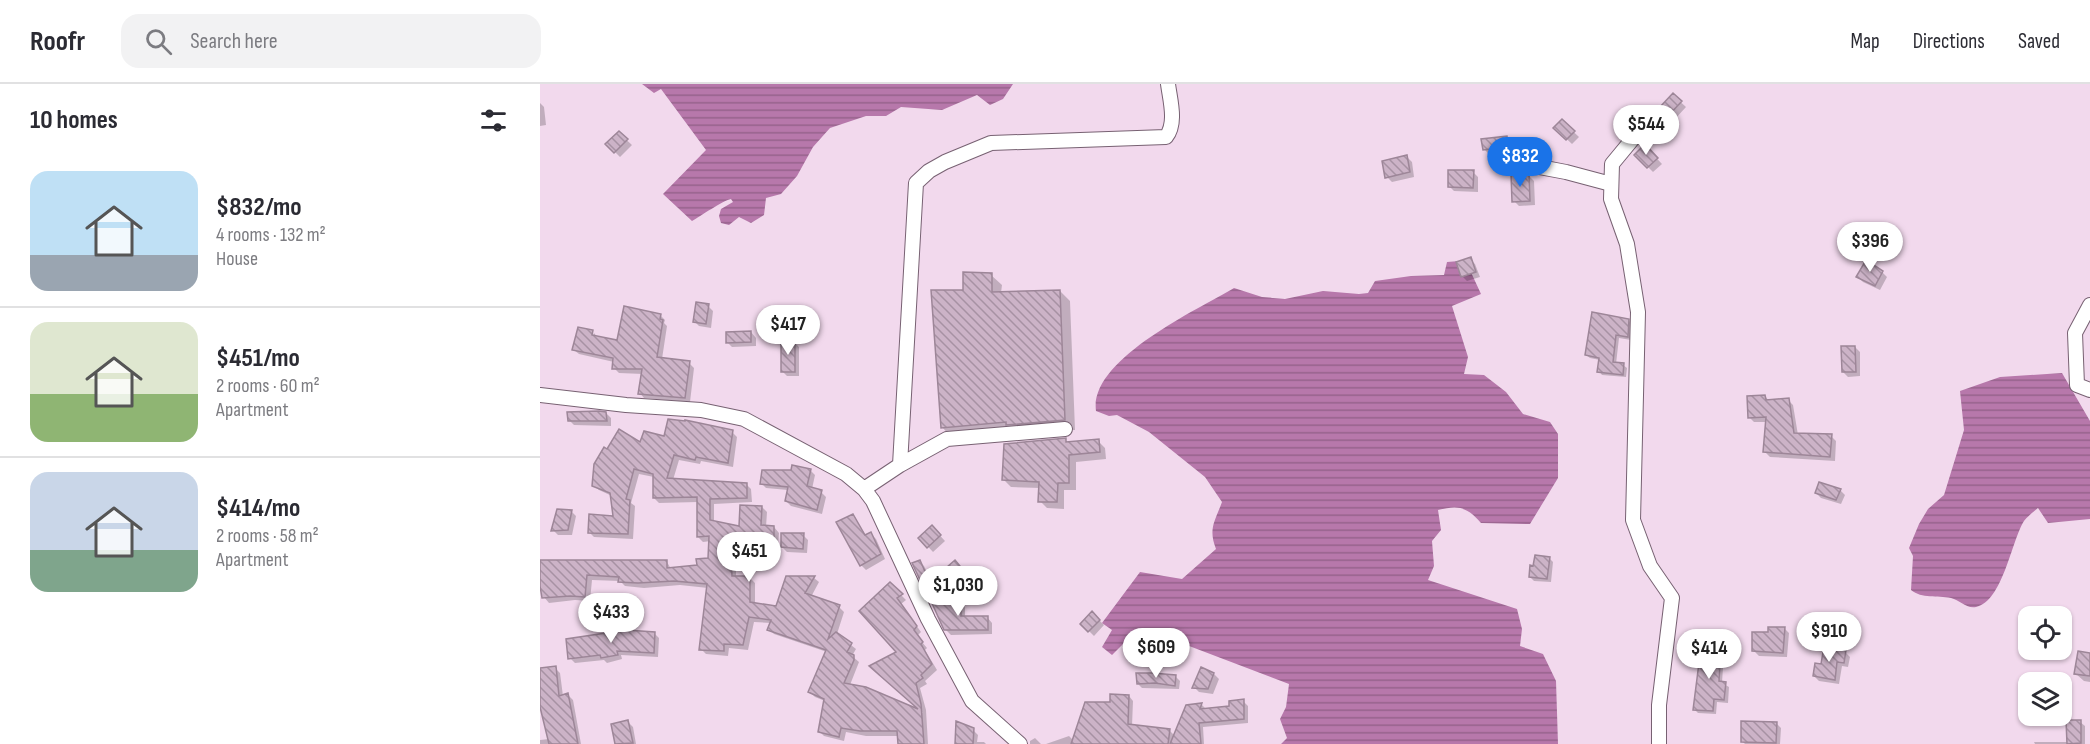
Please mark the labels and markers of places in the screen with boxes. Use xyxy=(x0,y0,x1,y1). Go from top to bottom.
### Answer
pin: $544 xyxy=(1610,105,1682,156)
pin: $832 xyxy=(1484,137,1556,188)
pin: $396 xyxy=(1834,222,1906,273)
pin: $417 xyxy=(752,305,824,356)
pin: $451 xyxy=(713,532,785,583)
pin: $1,030 xyxy=(909,566,1007,617)
pin: $433 xyxy=(575,593,647,644)
pin: $910 xyxy=(1793,612,1865,663)
pin: $609 xyxy=(1120,628,1192,679)
pin: $414 xyxy=(1673,629,1745,680)

